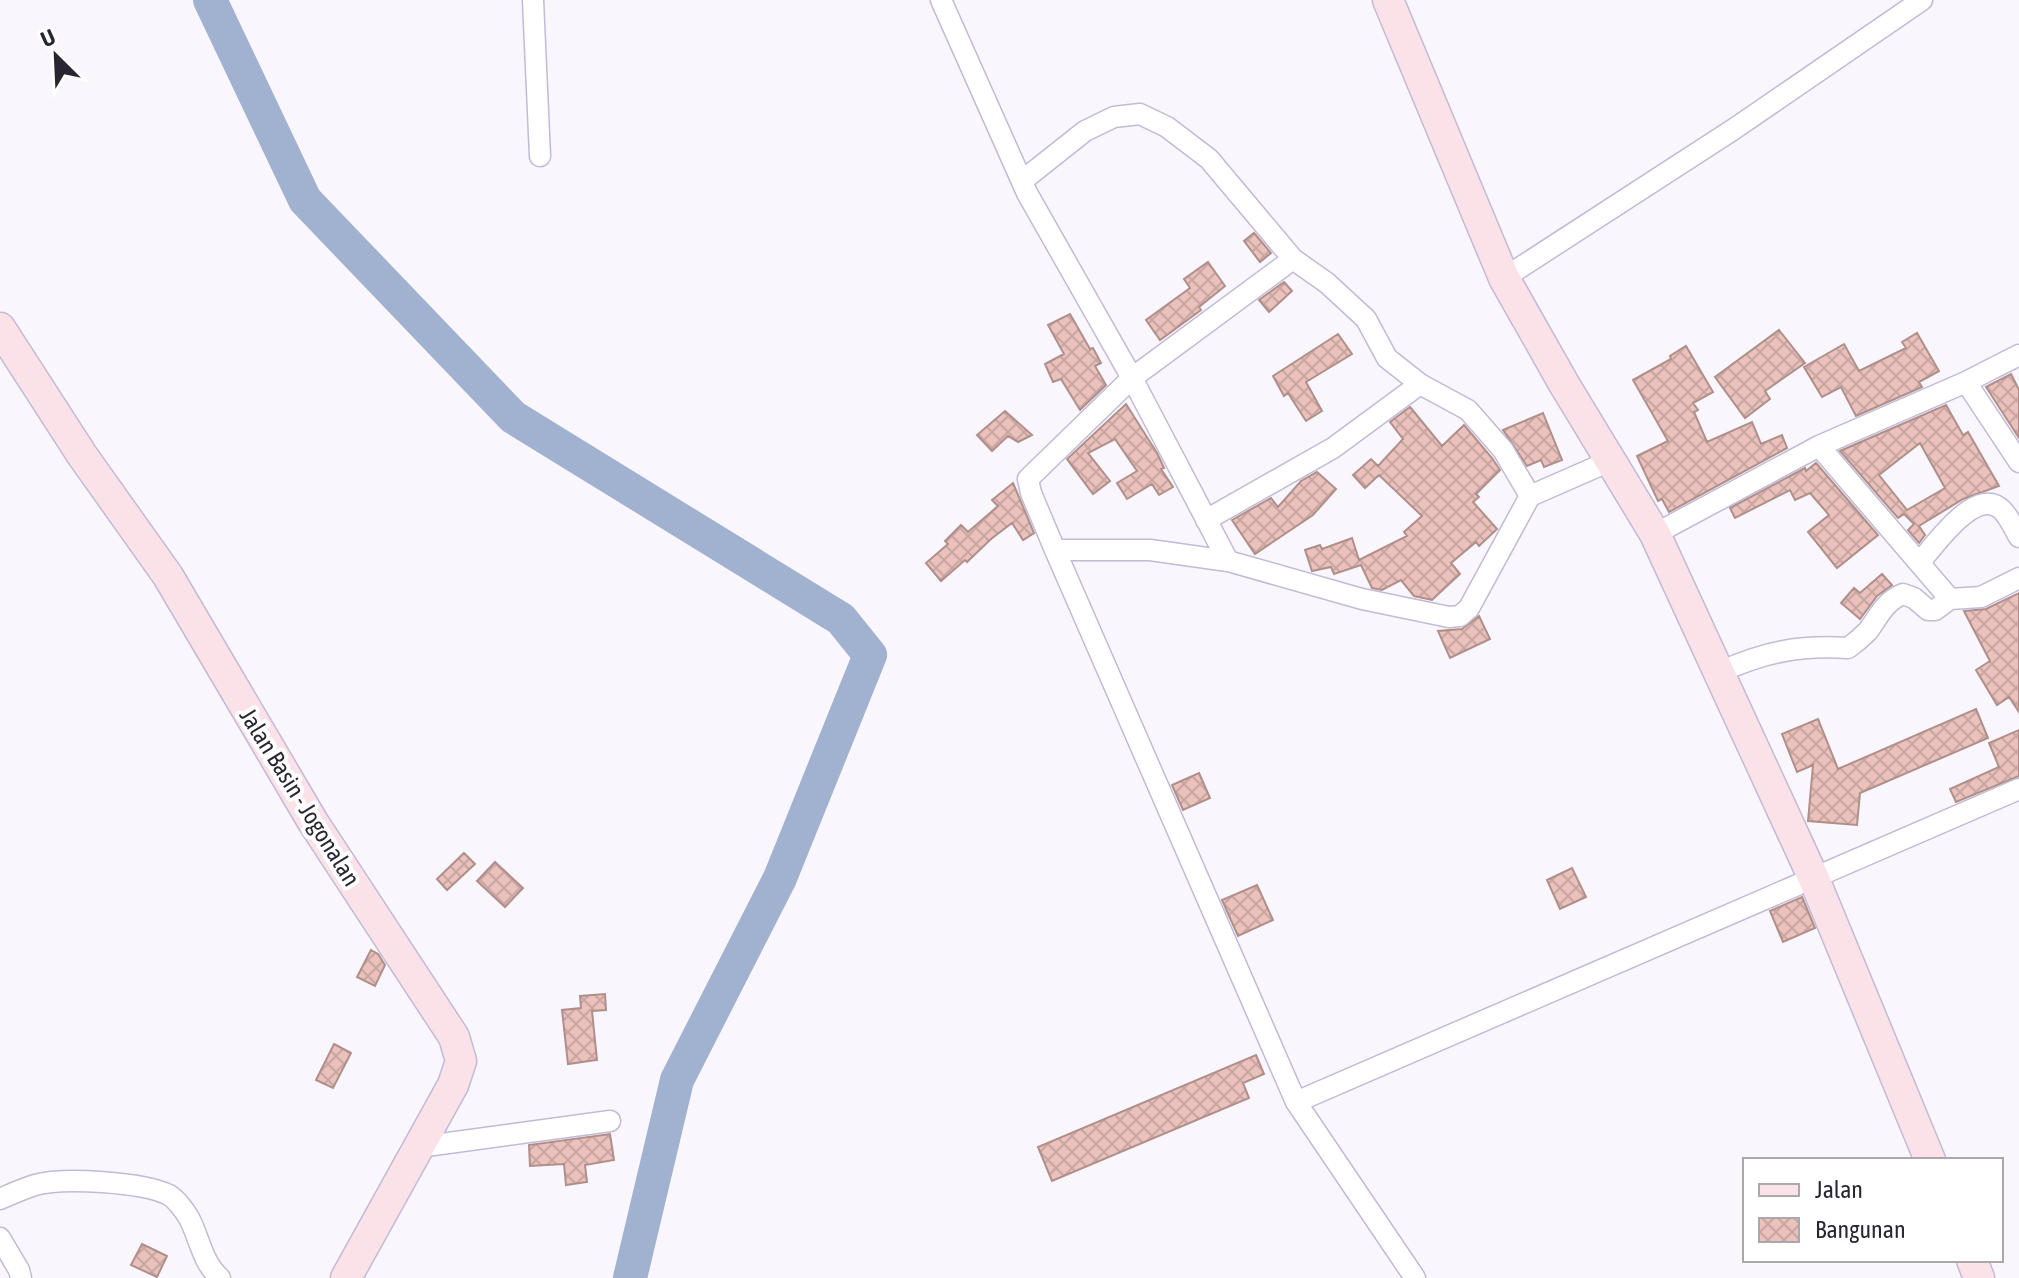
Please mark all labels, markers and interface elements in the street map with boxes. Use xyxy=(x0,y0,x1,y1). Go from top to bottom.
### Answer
north arrow xyxy=(16,16,96,96)
text: U xyxy=(37,23,59,52)
street label: Jalan Basin - Jogonalan xyxy=(234,703,366,891)
legend xyxy=(1743,1158,2003,1262)
text: Jalan xyxy=(1815,1176,1863,1203)
text: Bangunan xyxy=(1815,1216,1906,1243)

